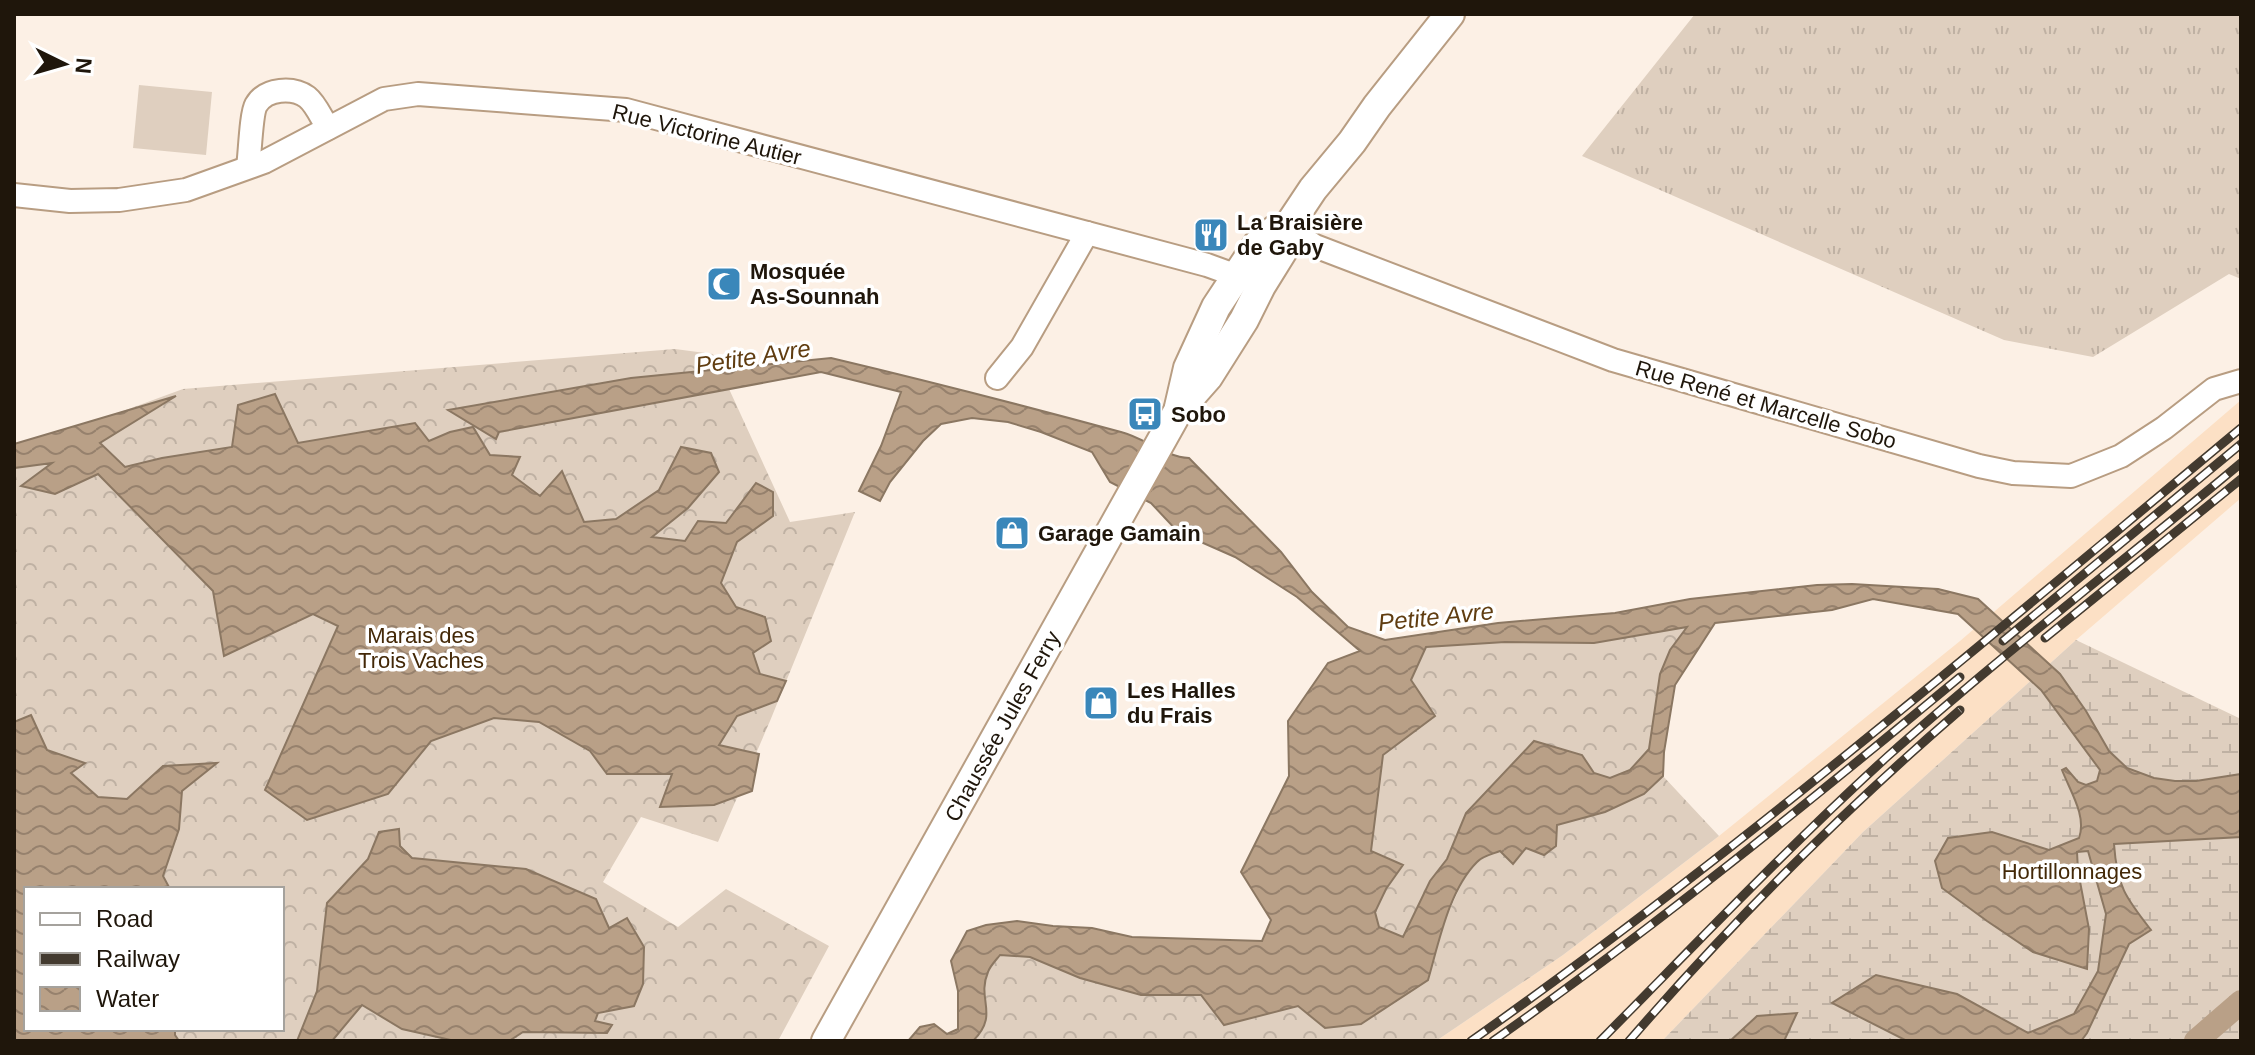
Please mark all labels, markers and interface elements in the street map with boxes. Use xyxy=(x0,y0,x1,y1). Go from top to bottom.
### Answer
north arrow xyxy=(24,24,104,104)
text: N xyxy=(70,57,97,75)
street label: Rue Victorine Autier xyxy=(610,99,804,170)
place label: La Braisière de Gaby xyxy=(1237,210,1363,260)
restaurant icon: La Braisière de Gaby xyxy=(1192,216,1230,254)
place label: Mosquée As-Sounnah xyxy=(750,259,880,309)
mosque icon: Mosquée As-Sounnah xyxy=(705,265,743,303)
water label: Petite Avre xyxy=(693,334,812,379)
street label: Rue René et Marcelle Sobo xyxy=(1633,355,1899,454)
bus stop icon: Sobo xyxy=(1126,395,1164,433)
place label: Sobo xyxy=(1171,402,1226,427)
shop icon: Garage Gamain xyxy=(993,514,1031,552)
place label: Garage Gamain xyxy=(1038,521,1201,546)
water label: Petite Avre xyxy=(1377,597,1495,636)
park label: Marais des Trois Vaches xyxy=(358,623,484,673)
street label: Chaussée Jules Ferry xyxy=(940,627,1065,826)
place label: Les Halles du Frais xyxy=(1127,678,1236,728)
shop icon: Les Halles du Frais xyxy=(1082,684,1120,722)
park label: Hortillonnages xyxy=(2002,859,2142,884)
legend xyxy=(24,887,284,1031)
text: Road xyxy=(96,905,153,932)
text: Railway xyxy=(96,945,180,972)
text: Water xyxy=(96,985,159,1012)

